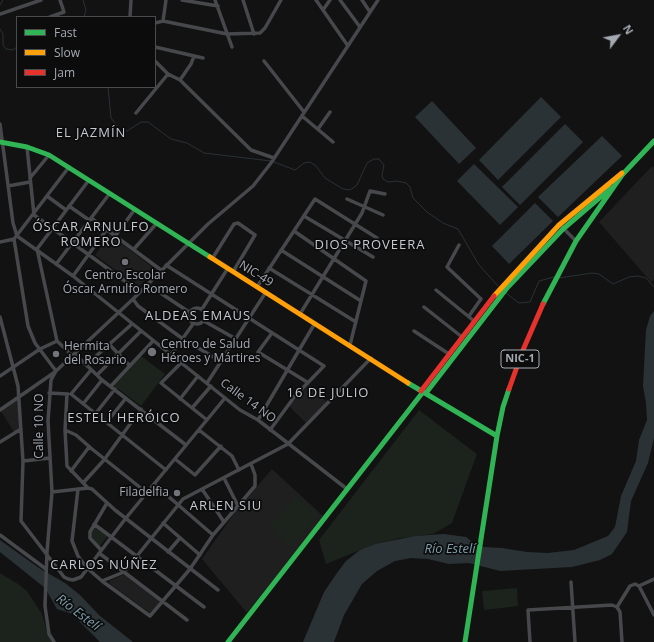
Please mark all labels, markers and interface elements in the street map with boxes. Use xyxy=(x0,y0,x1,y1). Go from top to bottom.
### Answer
legend xyxy=(16,16,156,88)
north arrow xyxy=(598,16,638,56)
text: N xyxy=(620,22,637,37)
text: Fast xyxy=(54,24,77,41)
text: Slow xyxy=(54,44,80,61)
text: Jam xyxy=(54,64,75,81)
district label: EL JAZMÍN xyxy=(56,125,126,141)
district label: ÓSCAR ARNULFO ROMERO xyxy=(32,219,150,250)
district label: DIOS PROVEERA xyxy=(314,237,426,253)
marker: Centro Escolar Óscar Arnulfo Romero xyxy=(120,257,130,267)
street label: NIC-49 xyxy=(236,258,276,290)
place label: Centro Escolar Óscar Arnulfo Romero xyxy=(63,269,187,297)
district label: ALDEAS EMAUS xyxy=(145,308,251,324)
place label: Centro de Salud Héroes y Mártires xyxy=(161,338,260,366)
place label: Hermita del Rosario xyxy=(64,340,126,368)
marker: Centro de Salud Héroes y Mártires xyxy=(146,346,158,358)
marker: Hermita del Rosario xyxy=(51,349,61,359)
road number: NIC-1 xyxy=(501,350,539,368)
street label: Calle 14 NO xyxy=(217,376,279,426)
district label: 16 DE JULIO xyxy=(287,385,369,401)
street label: Calle 10 NO xyxy=(33,393,47,459)
district label: ESTELÍ HERÓICO xyxy=(67,410,181,426)
place label: Filadelfia xyxy=(119,486,169,500)
marker: Filadelfia xyxy=(172,488,182,498)
district label: ARLEN SIU xyxy=(190,498,262,514)
water label: Río Estelí xyxy=(424,541,476,557)
district label: CARLOS NÚÑEZ xyxy=(50,557,158,573)
water label: Río Estelí xyxy=(53,591,103,635)

